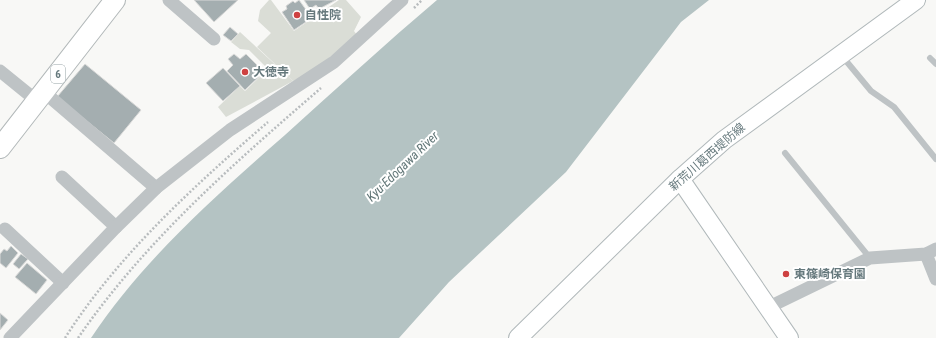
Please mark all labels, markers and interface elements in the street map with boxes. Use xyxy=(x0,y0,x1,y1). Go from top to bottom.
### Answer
place label: 自性院 xyxy=(305,8,341,22)
marker: 自性院 xyxy=(292,10,302,20)
road number: 6 xyxy=(51,65,65,83)
place label: 大徳寺 xyxy=(253,65,289,79)
marker: 大徳寺 xyxy=(240,67,250,77)
street label: 新荒川葛西堤防線 xyxy=(666,120,748,194)
water label: Kyu-Edogawa River xyxy=(363,128,442,204)
place label: 東篠崎保育園 xyxy=(794,267,866,281)
marker: 東篠崎保育園 xyxy=(781,269,791,279)

